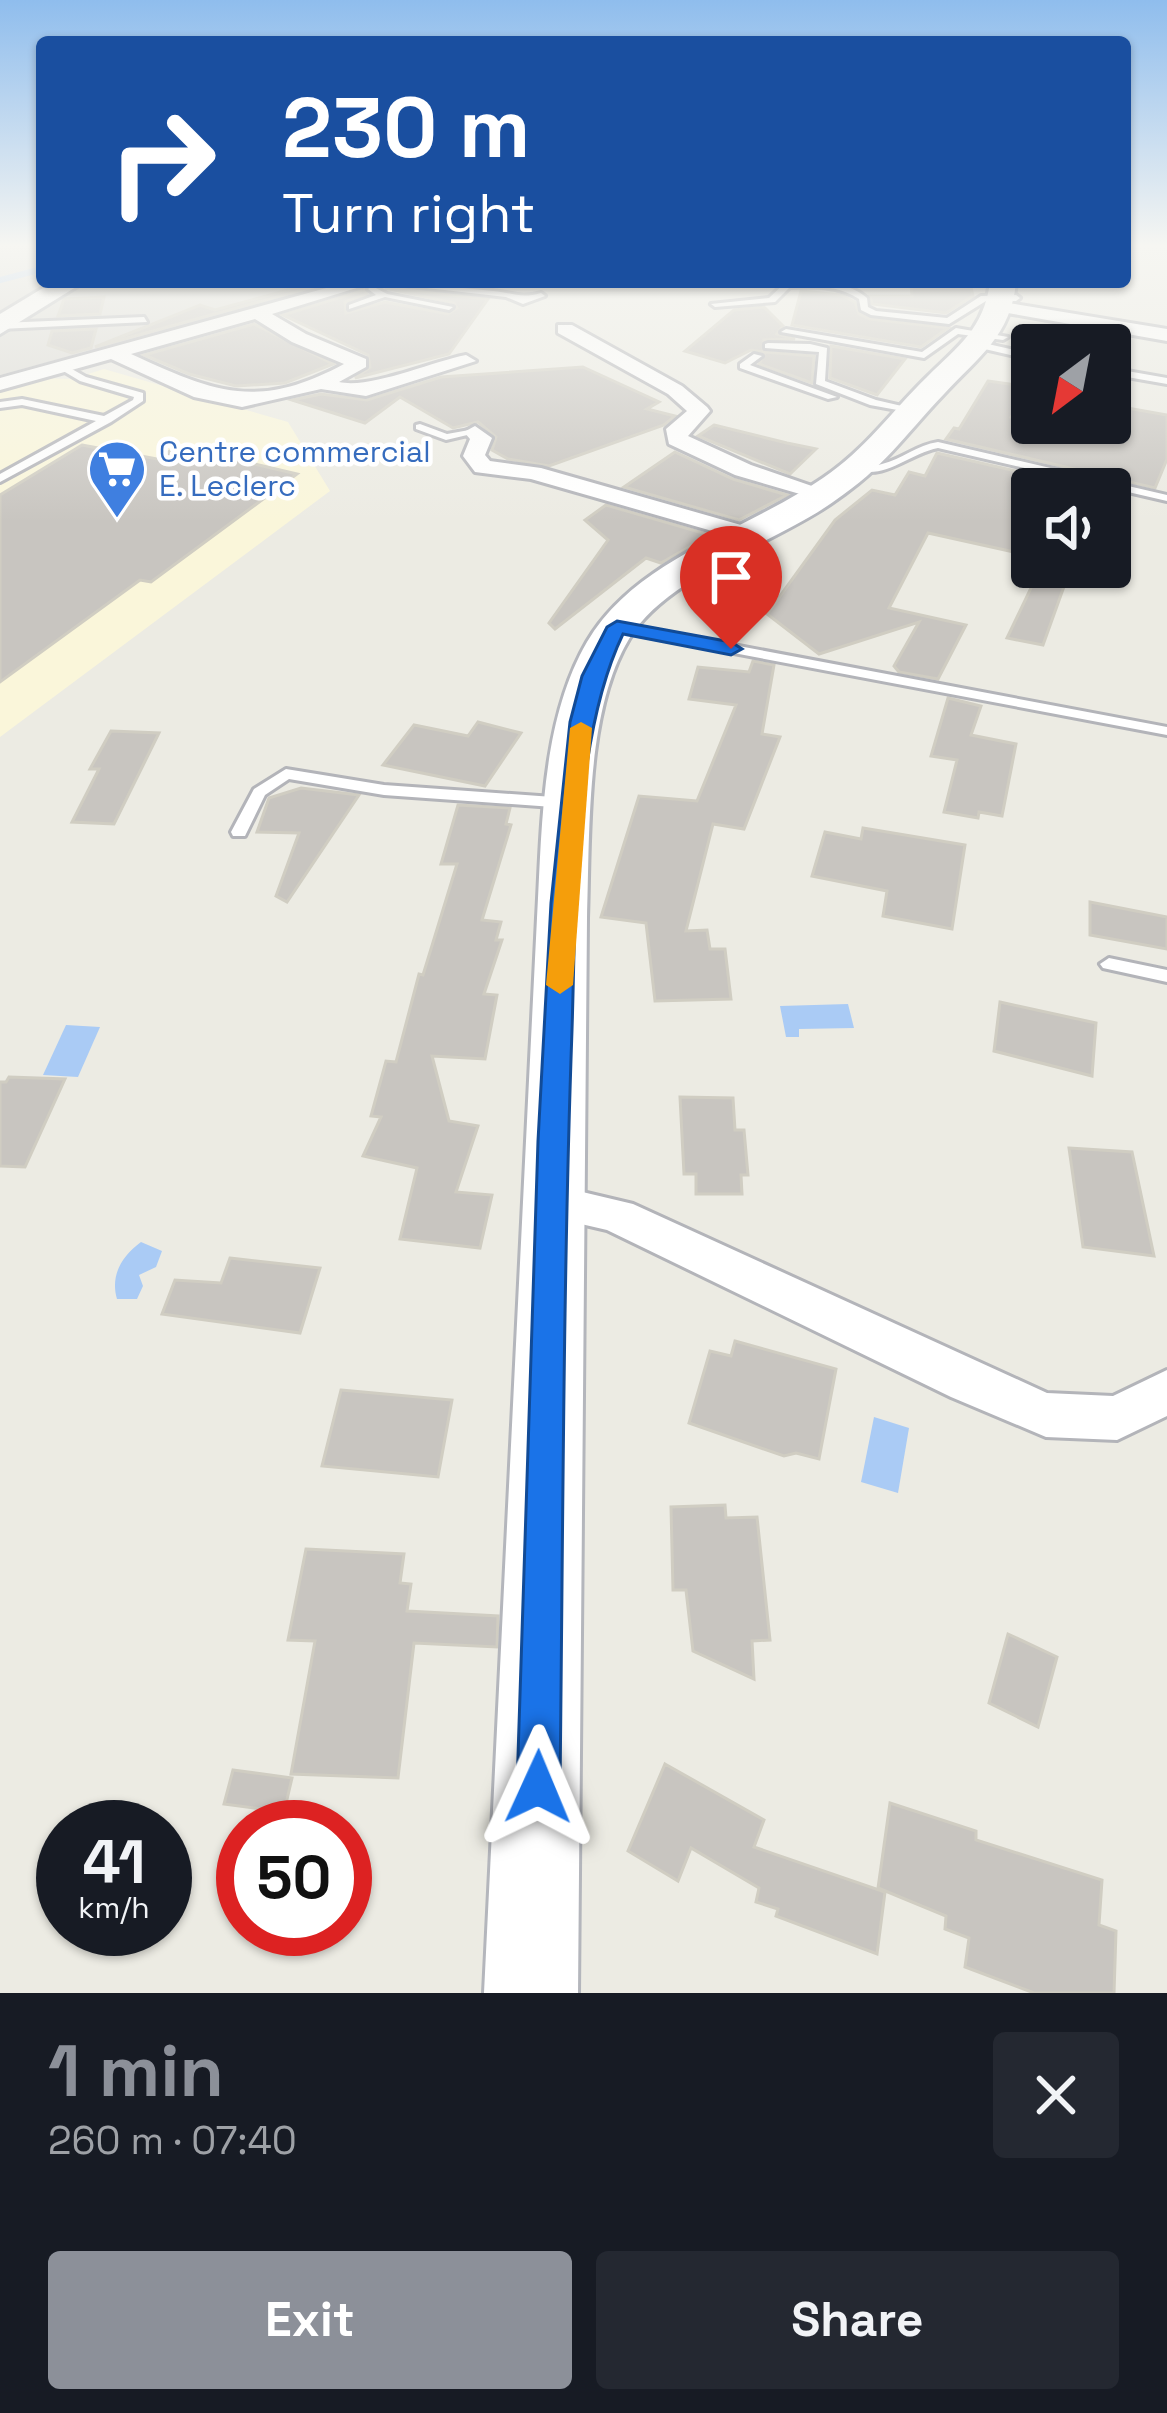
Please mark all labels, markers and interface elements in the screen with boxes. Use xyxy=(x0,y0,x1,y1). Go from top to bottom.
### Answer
text: 230 m xyxy=(282,74,530,182)
icon: right xyxy=(84,84,240,240)
text: Turn right xyxy=(282,179,535,248)
north arrow xyxy=(1011,324,1131,444)
map controls xyxy=(1011,324,1131,588)
place label: Centre commercial E. Leclerc xyxy=(159,432,431,505)
supermarket icon: Centre commercial E. Leclerc xyxy=(86,438,148,520)
button: sound xyxy=(1011,468,1131,588)
pin xyxy=(680,526,782,649)
icon: arrive xyxy=(698,544,764,610)
position arrow xyxy=(475,1724,601,1850)
speed limit sign: 50 xyxy=(216,1800,372,1956)
text: 41 xyxy=(83,1824,146,1901)
text: km/h xyxy=(78,1888,150,1927)
text: 1 min xyxy=(48,2025,224,2117)
button: close xyxy=(993,2032,1119,2158)
text: 260 m · 07:40 xyxy=(48,2116,297,2165)
button: Exit xyxy=(48,2251,572,2389)
button: Share xyxy=(596,2251,1119,2389)

